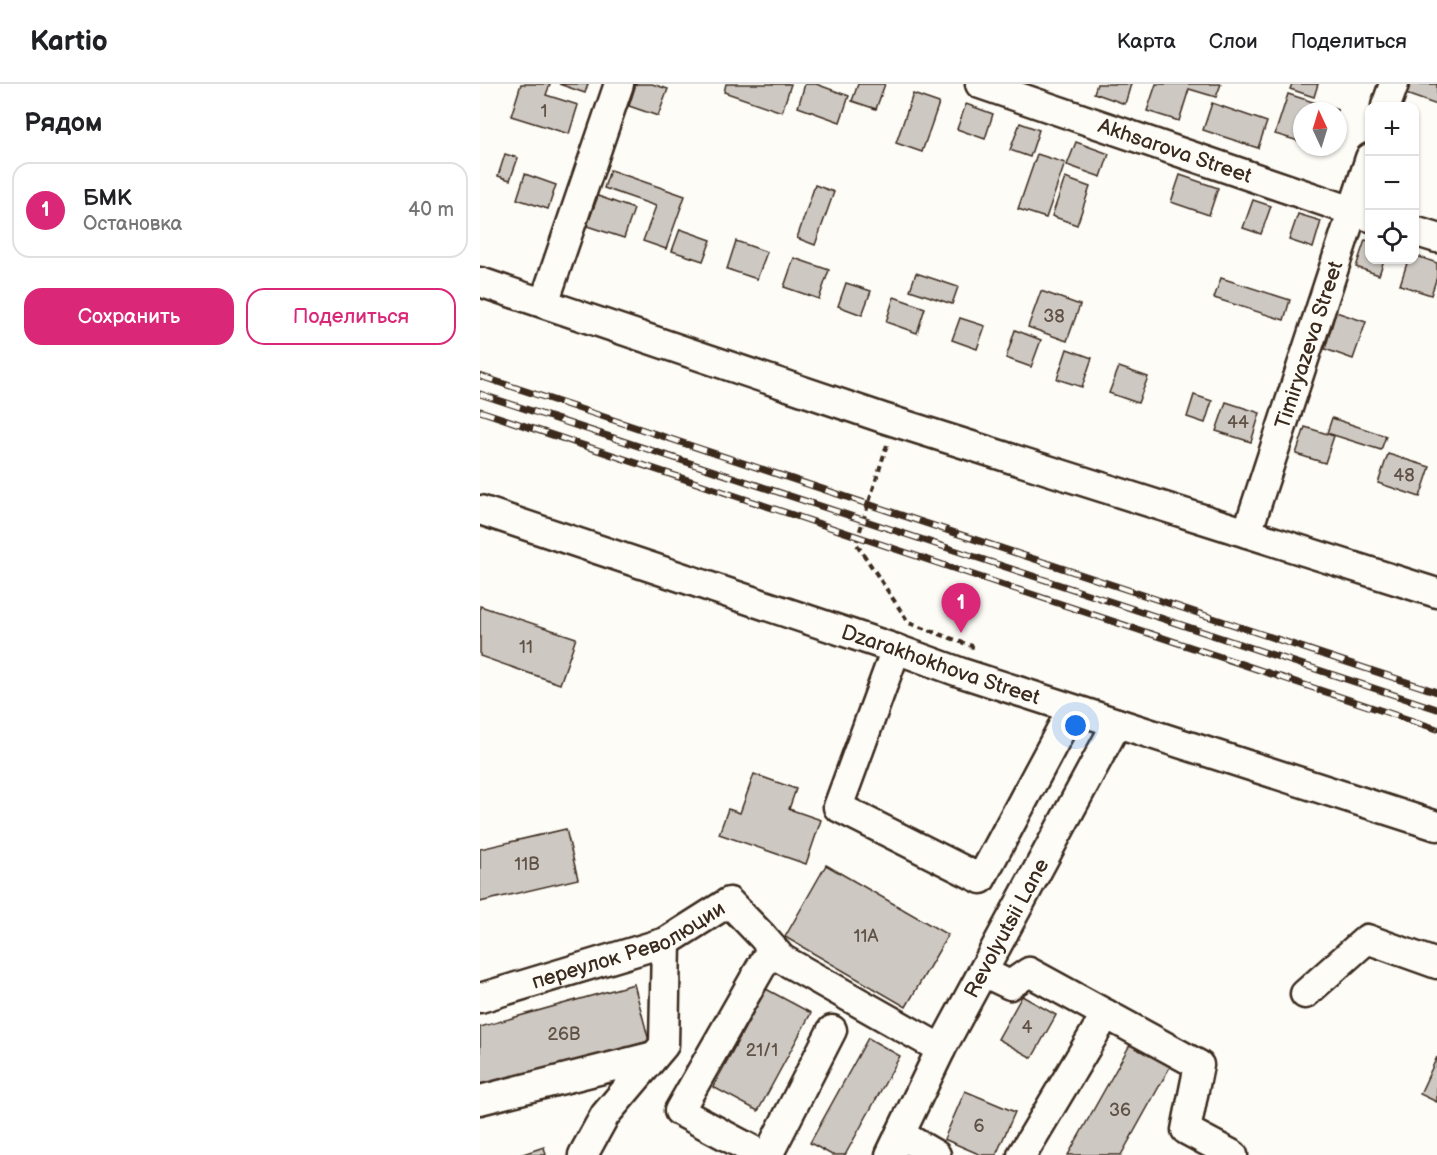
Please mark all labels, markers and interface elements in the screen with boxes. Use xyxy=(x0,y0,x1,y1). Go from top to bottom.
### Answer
text: Kartio xyxy=(30,25,108,58)
text: Карта xyxy=(1117,29,1176,54)
text: Слои xyxy=(1209,29,1258,54)
text: Поделиться xyxy=(1291,29,1407,54)
house number: 1 xyxy=(541,101,547,122)
north arrow xyxy=(1293,102,1347,156)
map controls xyxy=(1365,102,1419,264)
button: + xyxy=(1365,102,1419,156)
text: Рядом xyxy=(24,108,102,139)
street label: Akhsarova Street xyxy=(1095,113,1256,188)
button: − xyxy=(1365,156,1419,210)
text: БМК xyxy=(83,185,132,212)
text: 1 xyxy=(41,198,50,222)
text: 40 m xyxy=(408,198,454,222)
button: locate xyxy=(1365,210,1419,264)
text: Остановка xyxy=(83,212,182,236)
street label: Timiryazeva Street xyxy=(1270,257,1348,432)
button: Сохранить xyxy=(24,288,234,345)
button: Поделиться xyxy=(246,288,456,345)
house number: 38 xyxy=(1043,306,1065,327)
house number: 44 xyxy=(1227,412,1249,433)
house number: 48 xyxy=(1393,465,1415,486)
pin: 1 xyxy=(942,584,980,633)
street label: Dzarakhokhova Street xyxy=(838,619,1044,710)
house number: 11 xyxy=(519,637,533,658)
your location xyxy=(1061,711,1090,740)
house number: 11В xyxy=(514,854,540,875)
street label: Revolyutsii Lane xyxy=(958,854,1054,1002)
street label: переулок Революции xyxy=(529,895,729,994)
house number: 11А xyxy=(854,926,879,947)
house number: 4 xyxy=(1022,1017,1033,1038)
house number: 26В xyxy=(547,1024,581,1045)
house number: 21/1 xyxy=(746,1040,778,1061)
house number: 36 xyxy=(1109,1100,1131,1121)
house number: 6 xyxy=(974,1116,985,1137)

